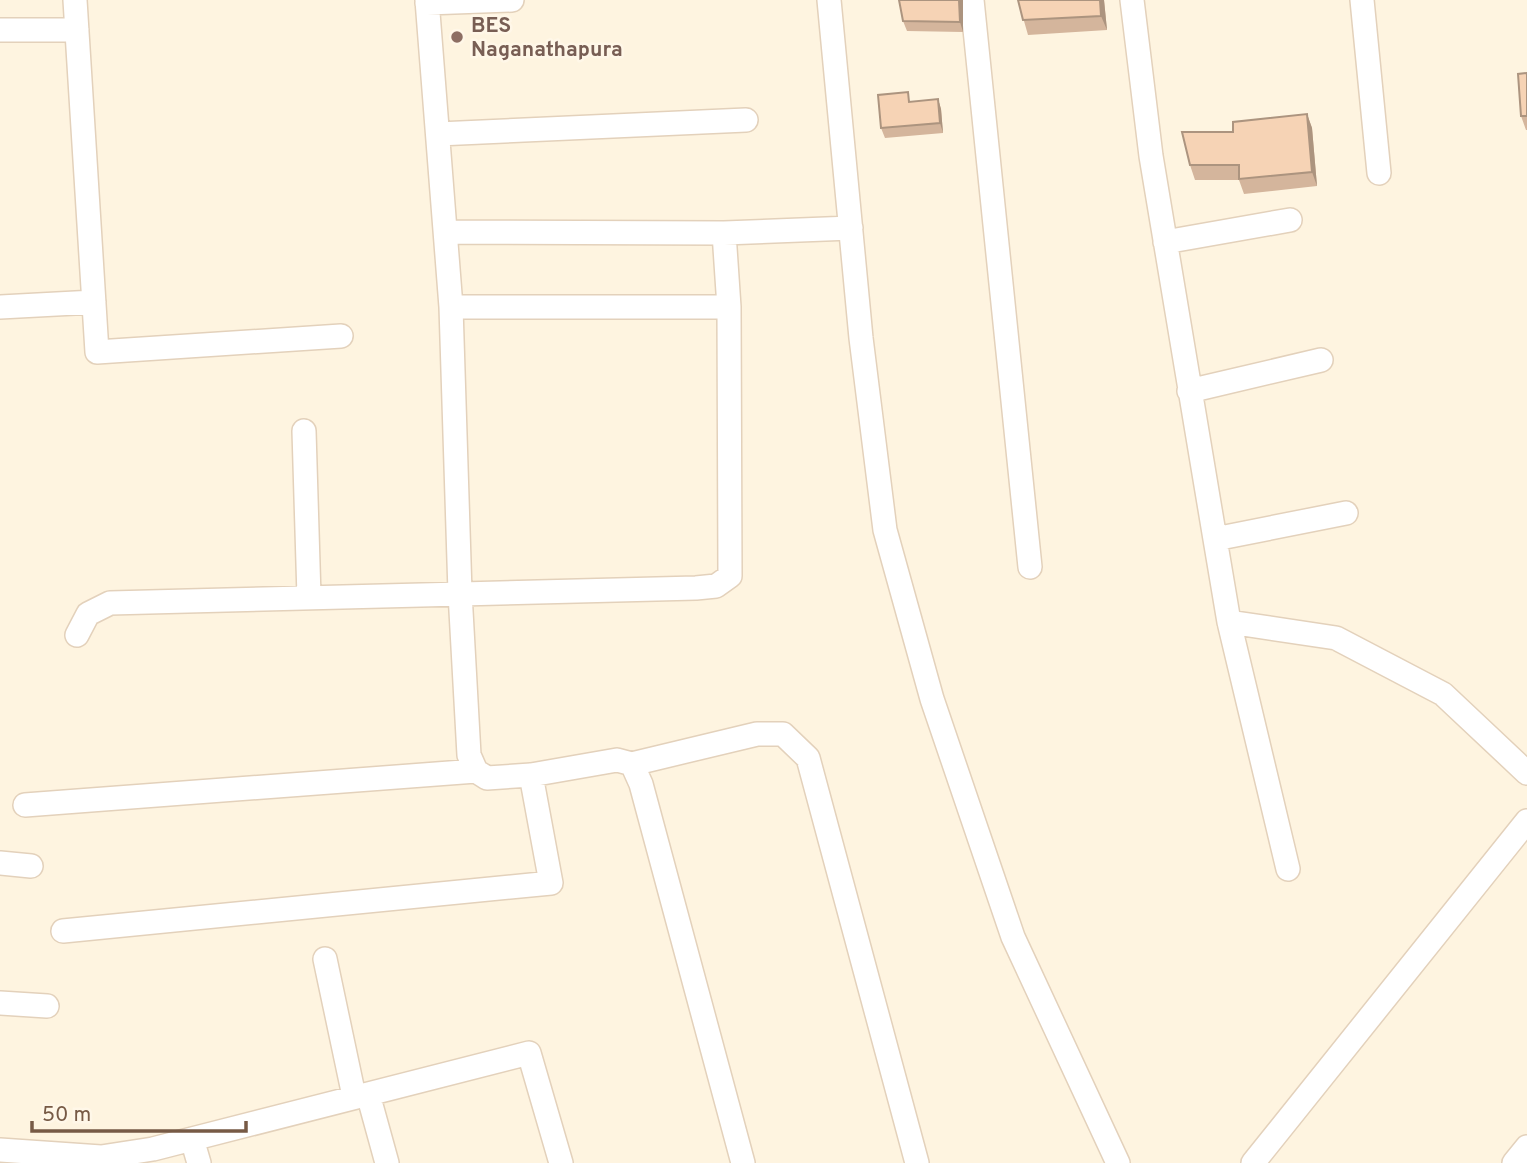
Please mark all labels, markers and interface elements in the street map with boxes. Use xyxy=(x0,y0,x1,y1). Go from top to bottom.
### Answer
place label: BES Naganathapura xyxy=(471,13,623,64)
marker: BES Naganathapura xyxy=(449,29,465,45)
scale bar xyxy=(32,1090,245,1134)
text: 50 m xyxy=(42,1102,91,1129)

